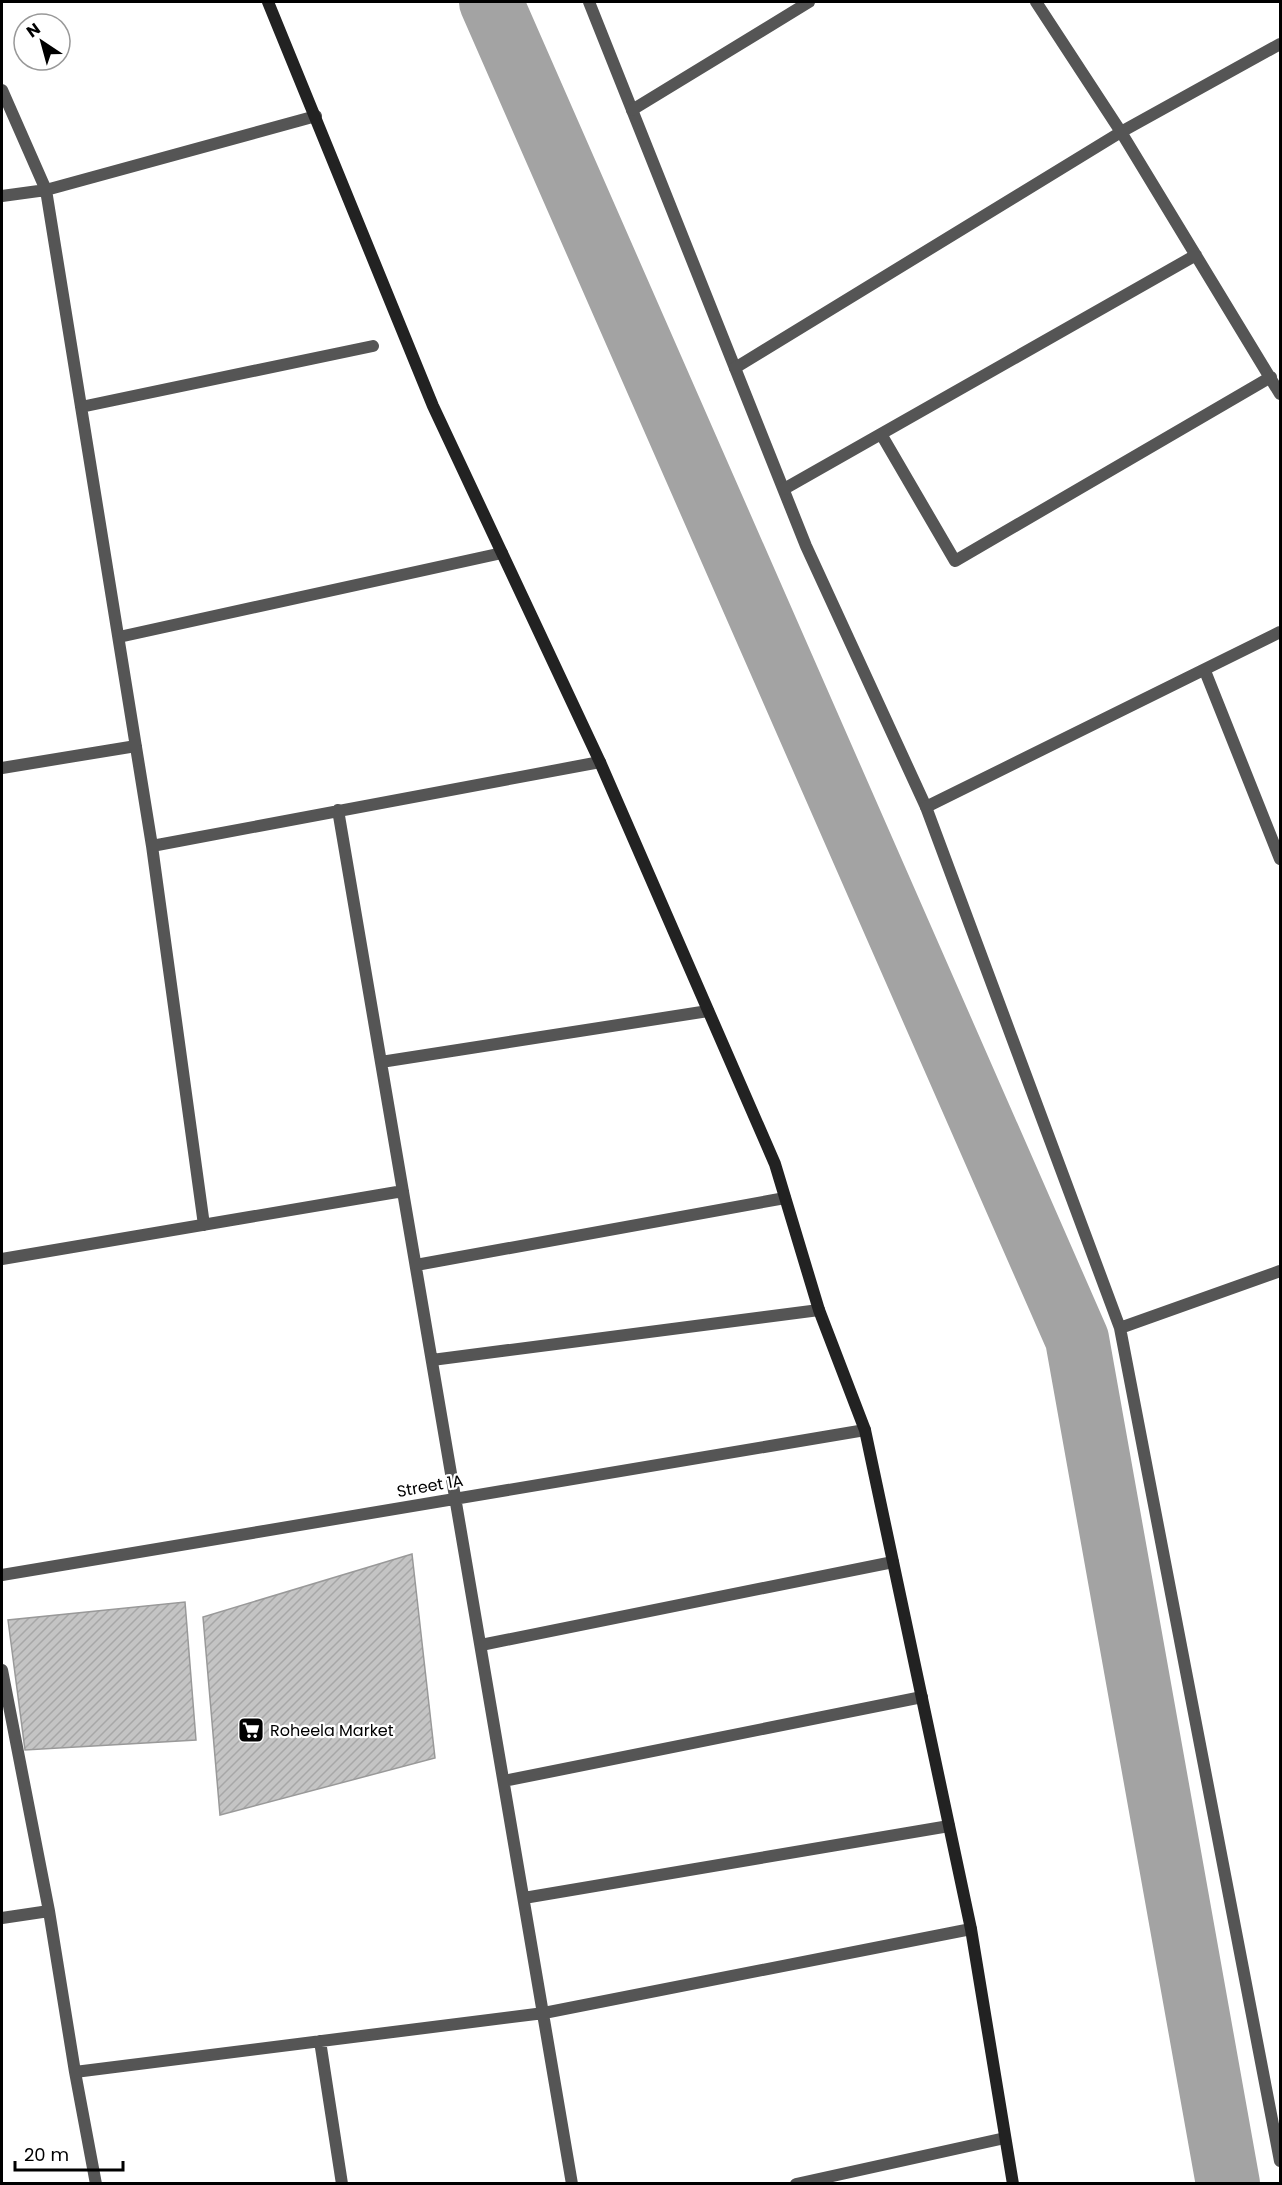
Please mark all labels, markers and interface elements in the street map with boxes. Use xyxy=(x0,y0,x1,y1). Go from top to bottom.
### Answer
north arrow xyxy=(12,12,72,72)
text: N xyxy=(22,17,45,43)
street label: Street 1A xyxy=(395,1469,465,1503)
supermarket icon: Roheela Market xyxy=(236,1715,266,1745)
place label: Roheela Market xyxy=(270,1719,394,1742)
scale bar xyxy=(15,2134,123,2172)
text: 20 m xyxy=(24,2142,69,2167)

